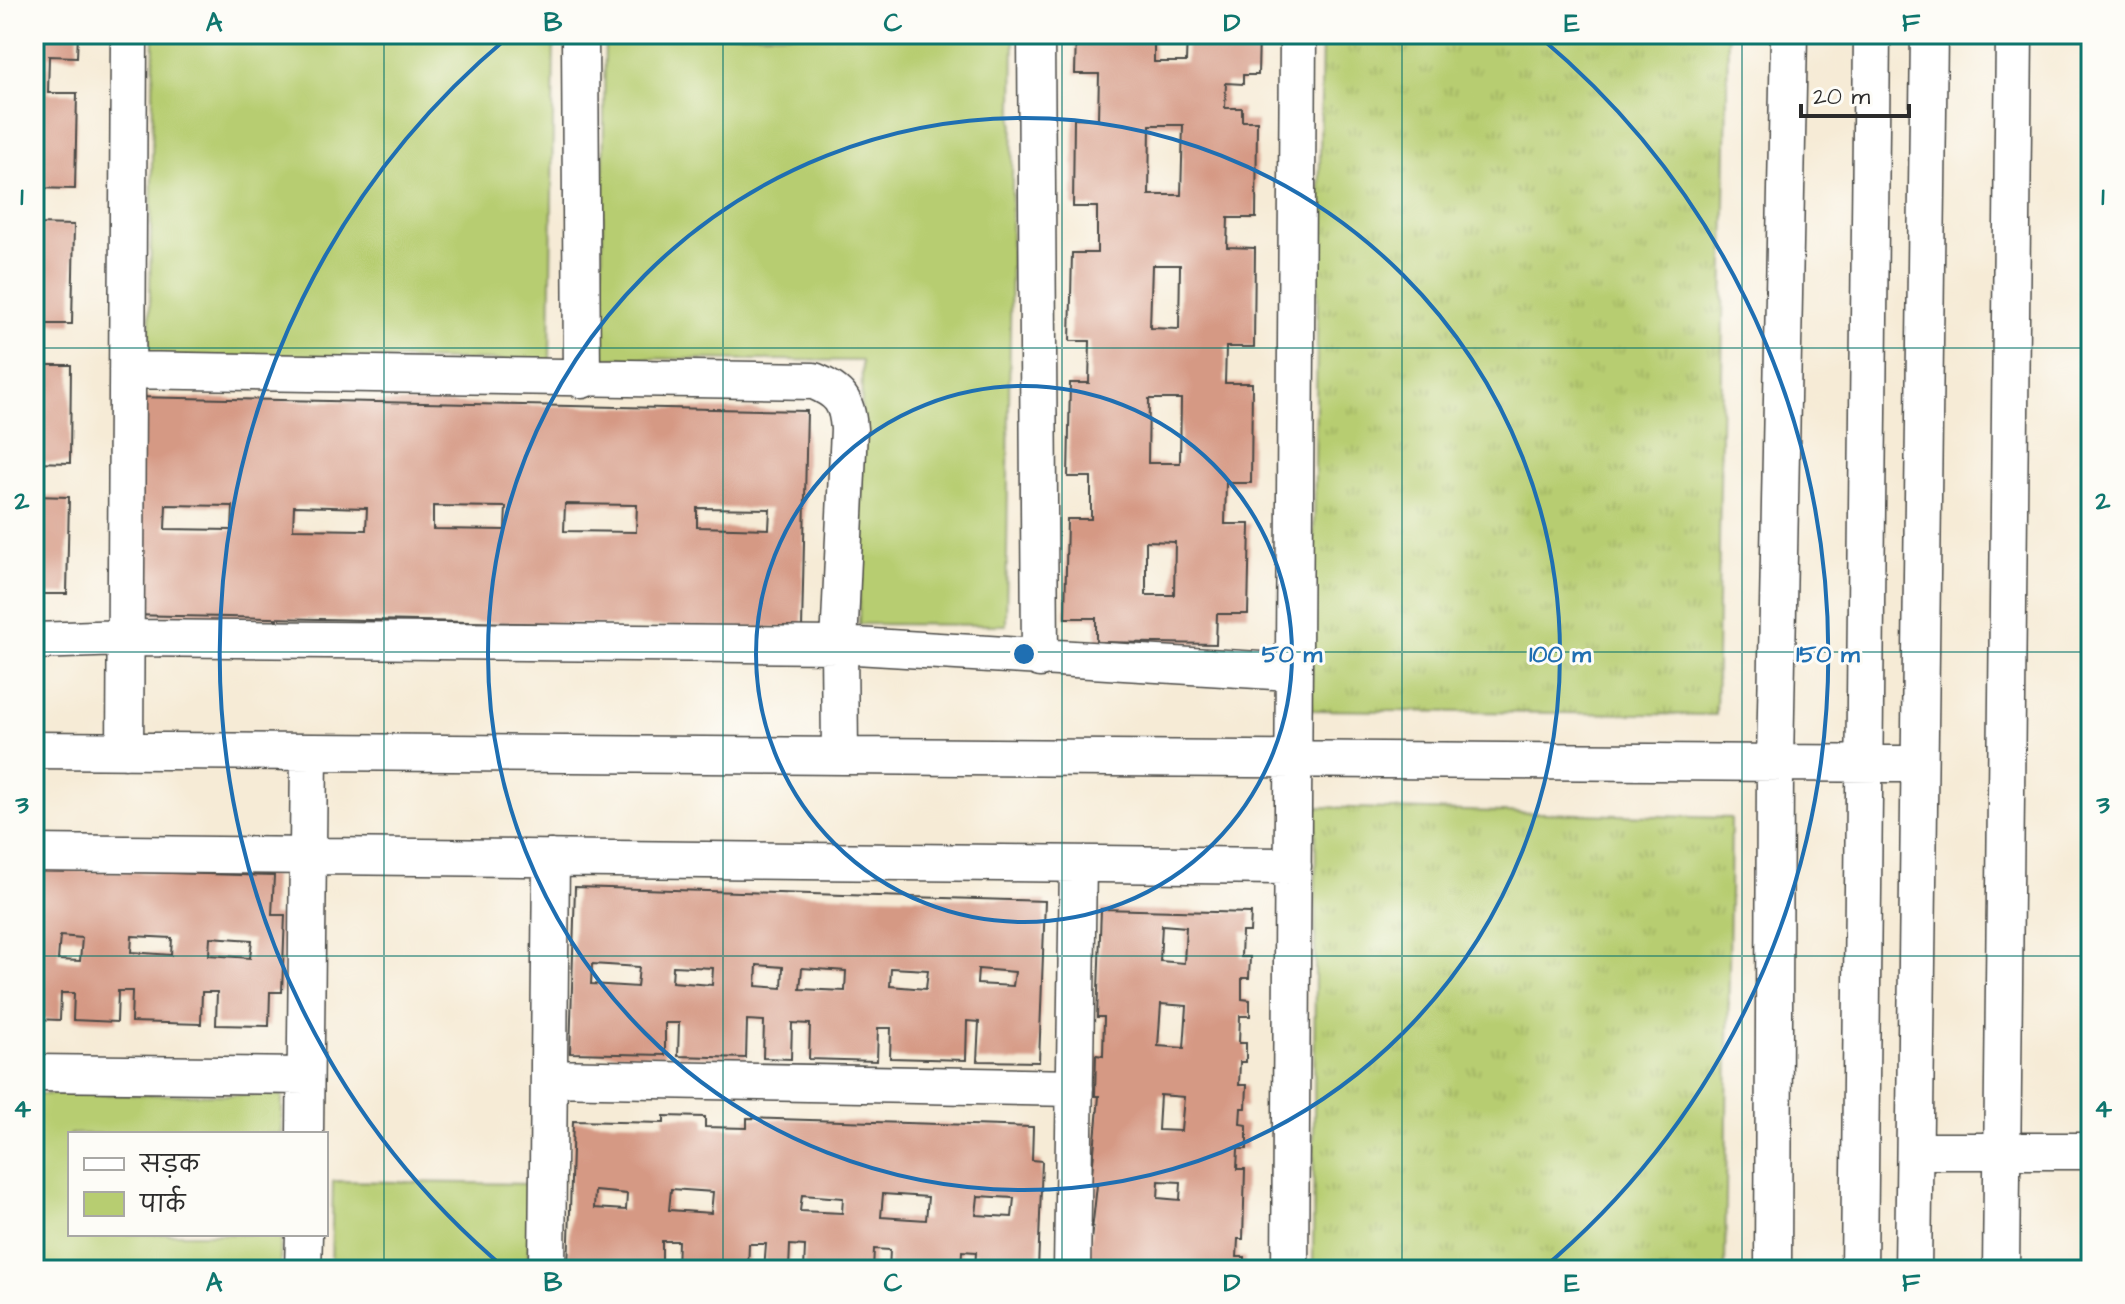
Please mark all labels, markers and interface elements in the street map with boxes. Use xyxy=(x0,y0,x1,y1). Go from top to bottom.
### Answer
text: A xyxy=(206,5,223,41)
text: B xyxy=(544,5,563,41)
text: C xyxy=(884,5,903,41)
text: D xyxy=(1224,5,1241,41)
text: E xyxy=(1564,5,1580,41)
text: F xyxy=(1902,5,1921,41)
scale bar xyxy=(1801,68,1909,118)
text: 20 m xyxy=(1813,80,1870,114)
text: 1 xyxy=(20,179,24,215)
text: 1 xyxy=(2101,179,2105,215)
text: 2 xyxy=(14,483,30,519)
text: 2 xyxy=(2095,483,2111,519)
text: 50 m xyxy=(1262,638,1323,672)
text: 100 m xyxy=(1529,638,1591,672)
text: 150 m xyxy=(1796,638,1860,672)
centre of rings xyxy=(1010,640,1038,668)
text: 3 xyxy=(14,787,29,823)
text: 3 xyxy=(2095,787,2110,823)
text: 4 xyxy=(13,1091,31,1127)
text: 4 xyxy=(2094,1091,2112,1127)
legend xyxy=(68,1132,328,1236)
text: सड़क xyxy=(138,1148,201,1182)
text: पार्क xyxy=(138,1185,187,1222)
text: A xyxy=(206,1265,223,1301)
text: B xyxy=(544,1265,563,1301)
text: C xyxy=(884,1265,903,1301)
text: D xyxy=(1224,1265,1241,1301)
text: E xyxy=(1564,1265,1580,1301)
text: F xyxy=(1902,1265,1921,1301)

